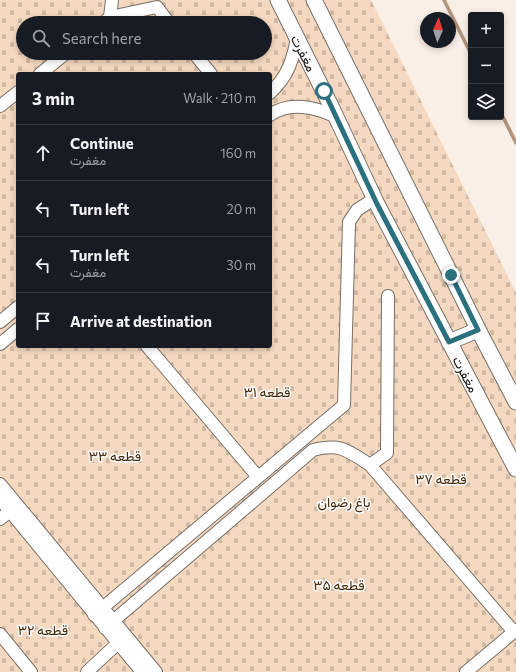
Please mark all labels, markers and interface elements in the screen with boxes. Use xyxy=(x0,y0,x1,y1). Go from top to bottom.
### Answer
north arrow xyxy=(420,12,456,48)
map controls xyxy=(468,12,504,120)
button: + xyxy=(468,12,504,48)
search box xyxy=(16,16,272,60)
icon: search xyxy=(30,27,52,49)
text: Search here xyxy=(62,29,141,47)
street label: مغفرت xyxy=(287,32,320,75)
button: − xyxy=(468,48,504,84)
route start xyxy=(315,82,333,100)
button: layers xyxy=(468,84,504,120)
text: 3 min xyxy=(32,88,75,109)
text: Walk · 210 m xyxy=(183,90,256,106)
text: Continue xyxy=(70,134,134,152)
icon: ahead xyxy=(32,142,54,164)
text: 160 m xyxy=(220,145,256,161)
text: مغفرت xyxy=(70,152,106,168)
icon: left xyxy=(32,198,54,220)
text: Turn left xyxy=(70,200,129,218)
text: 20 m xyxy=(227,201,256,217)
text: Turn left xyxy=(70,246,129,264)
icon: left xyxy=(32,254,54,276)
text: 30 m xyxy=(226,257,256,273)
text: مغفرت xyxy=(70,264,106,280)
route end xyxy=(442,266,460,284)
icon: arrive xyxy=(32,310,54,332)
text: Arrive at destination xyxy=(70,312,212,330)
street label: مغفرت xyxy=(448,353,483,396)
park label: قطعه ۳۱ xyxy=(243,383,291,400)
park label: قطعه ۳۳ xyxy=(89,447,141,464)
park label: قطعه ۳۷ xyxy=(415,470,467,487)
park label: باغ رضوان xyxy=(318,493,370,513)
park label: قطعه ۳۵ xyxy=(313,576,365,593)
park label: قطعه ۳۲ xyxy=(18,621,68,638)

